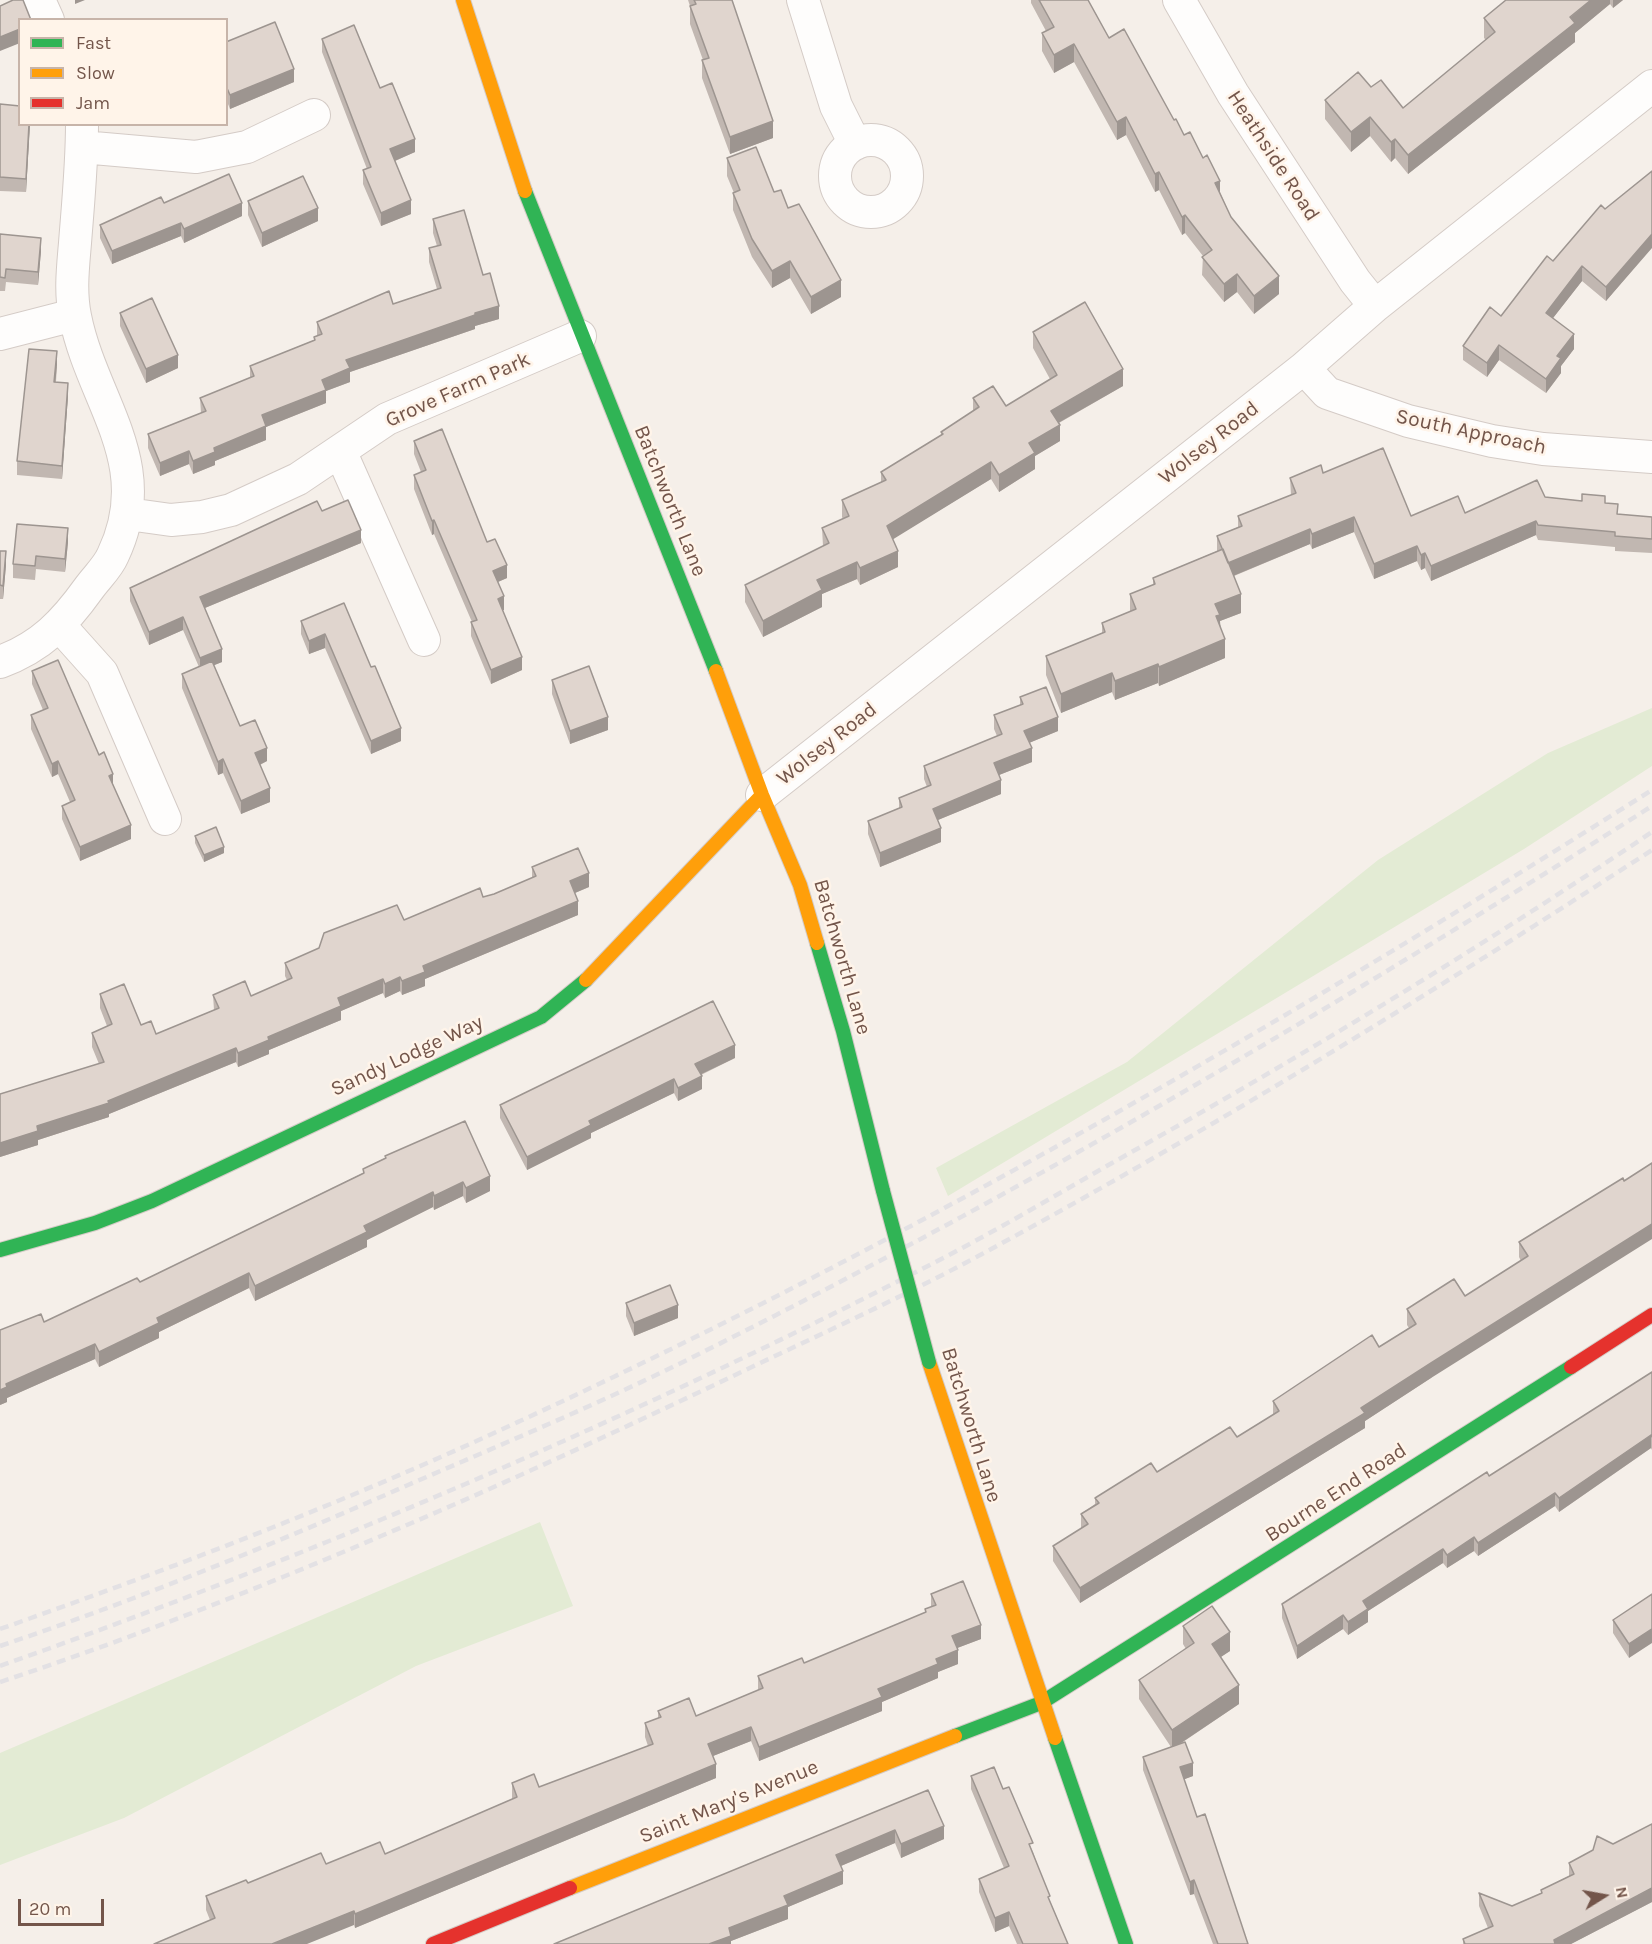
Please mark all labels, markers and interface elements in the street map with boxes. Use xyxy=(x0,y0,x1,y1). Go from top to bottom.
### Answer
legend xyxy=(18,18,228,126)
text: Fast xyxy=(76,32,111,54)
text: Slow xyxy=(76,62,115,84)
street label: Heathside Road xyxy=(1221,86,1325,226)
text: Jam xyxy=(76,92,110,114)
street label: Grove Farm Park xyxy=(382,347,534,433)
street label: Wolsey Road xyxy=(1154,396,1264,490)
street label: South Approach xyxy=(1393,404,1549,460)
street label: Batchworth Lane xyxy=(628,422,712,580)
street label: Wolsey Road xyxy=(772,697,882,791)
street label: Batchworth Lane xyxy=(808,876,876,1038)
street label: Sandy Lodge Way xyxy=(327,1010,487,1102)
street label: Batchworth Lane xyxy=(935,1344,1007,1506)
street label: Bourne End Road xyxy=(1261,1438,1411,1548)
street label: Saint Mary's Avenue xyxy=(636,1755,822,1849)
north arrow xyxy=(1574,1866,1634,1926)
text: N xyxy=(1612,1885,1633,1900)
scale bar xyxy=(21,1887,106,1925)
text: 20 m xyxy=(29,1898,71,1920)

